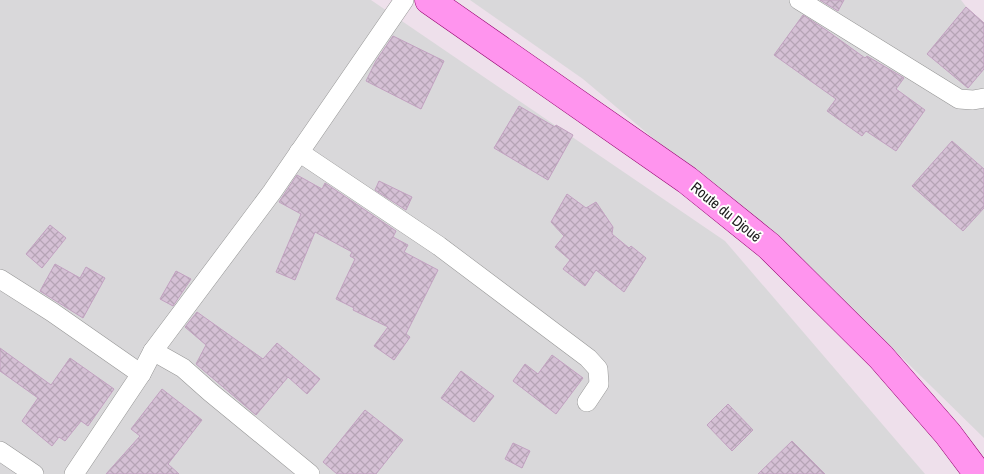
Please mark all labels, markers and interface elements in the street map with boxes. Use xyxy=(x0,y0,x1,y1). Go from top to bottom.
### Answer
street label: Route du Djoué xyxy=(686,177,766,247)

